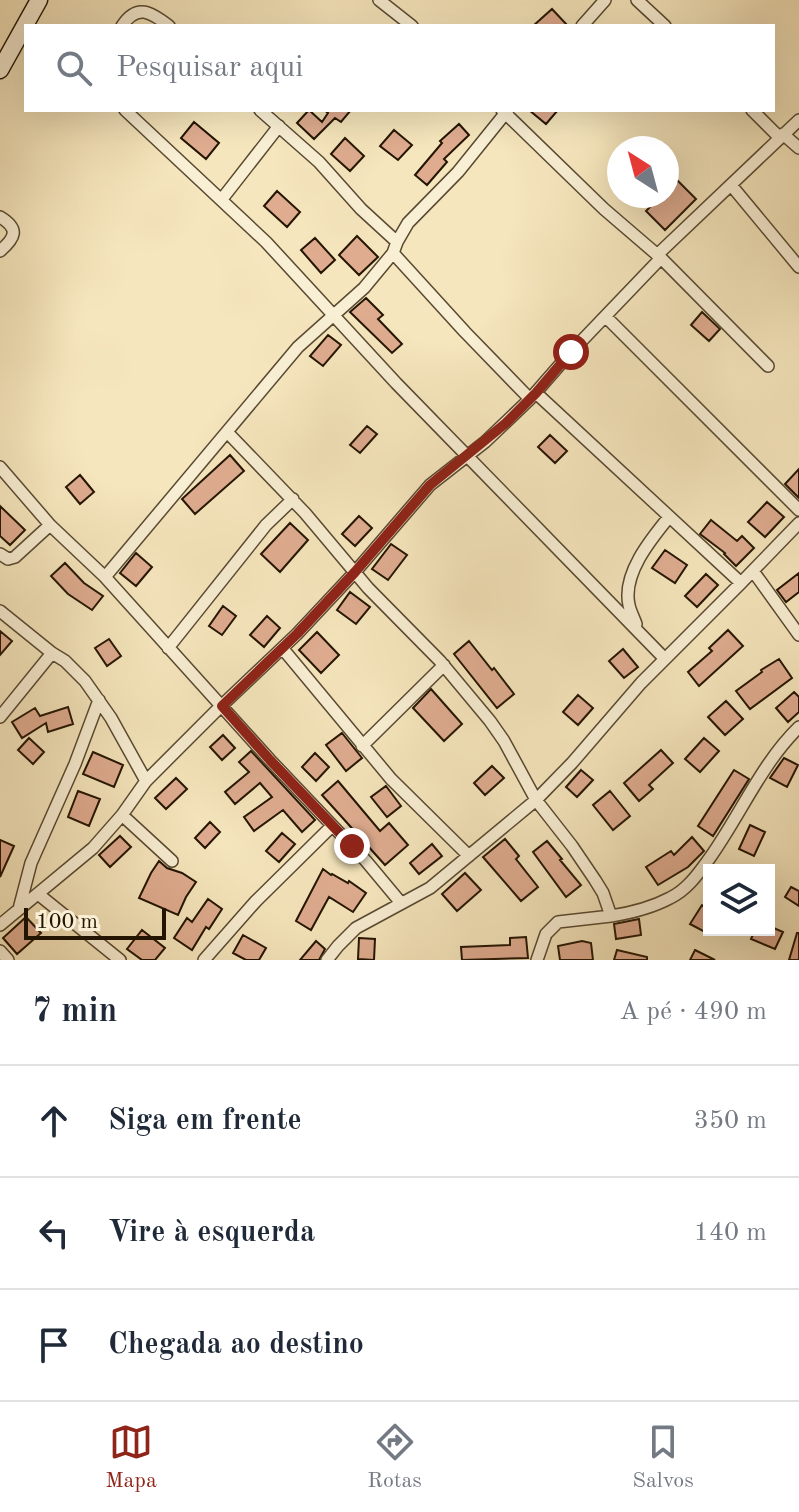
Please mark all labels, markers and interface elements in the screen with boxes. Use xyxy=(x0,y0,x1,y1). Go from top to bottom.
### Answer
search box xyxy=(24,24,775,112)
icon: search xyxy=(52,46,96,90)
text: Pesquisar aqui xyxy=(116,53,303,83)
north arrow xyxy=(607,136,679,208)
route start xyxy=(553,334,589,370)
route end xyxy=(334,828,370,864)
map controls xyxy=(703,864,775,936)
button: layers xyxy=(703,864,775,936)
scale bar xyxy=(24,904,166,940)
text: 100 m xyxy=(36,911,98,933)
text: 7 min xyxy=(32,995,117,1029)
text: A pé · 490 m xyxy=(619,999,767,1025)
icon: ahead xyxy=(32,1099,76,1143)
text: Siga em frente xyxy=(108,1106,302,1136)
text: 350 m xyxy=(694,1108,767,1134)
icon: left xyxy=(32,1211,76,1255)
text: Vire à esquerda xyxy=(108,1218,315,1248)
text: 140 m xyxy=(694,1220,767,1246)
icon: arrive xyxy=(32,1323,76,1367)
text: Chegada ao destino xyxy=(108,1330,364,1360)
tab: Mapa xyxy=(105,1420,157,1495)
tab: Rotas xyxy=(367,1420,422,1495)
tab: Salvos xyxy=(632,1420,694,1495)

